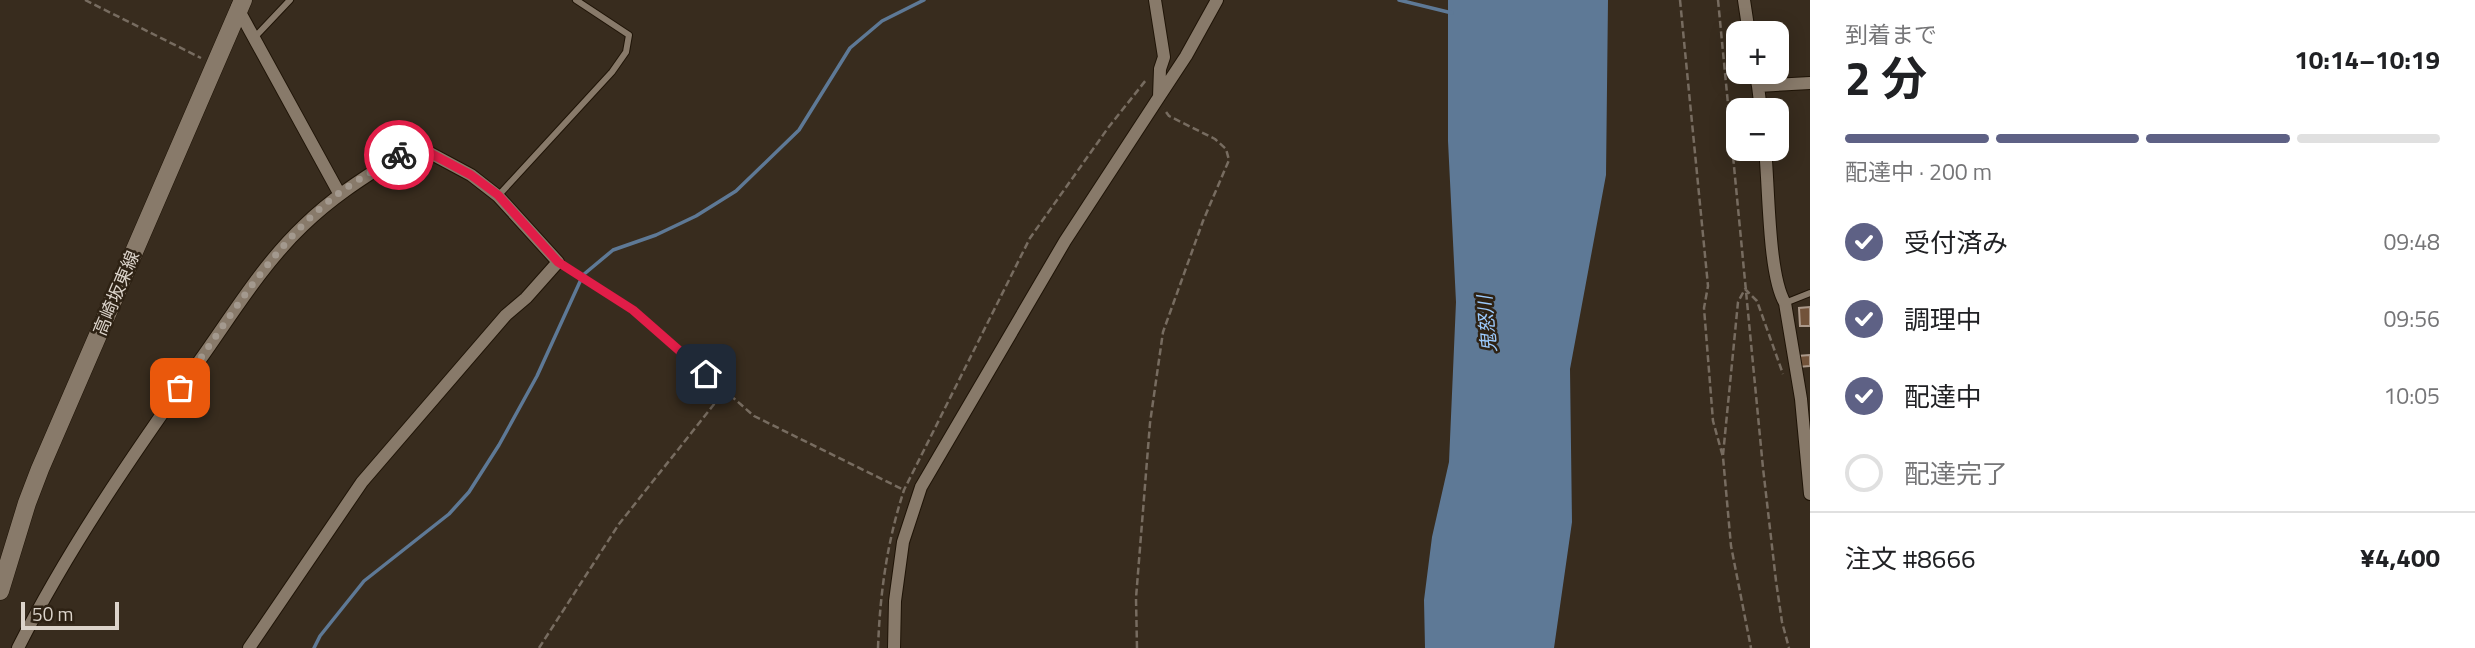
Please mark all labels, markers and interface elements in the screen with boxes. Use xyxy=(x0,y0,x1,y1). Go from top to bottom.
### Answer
text: 到着まで xyxy=(1845,17,1937,52)
map controls xyxy=(1726,21,1789,161)
button: + xyxy=(1726,21,1789,84)
text: 10:14–10:19 xyxy=(2294,40,2440,79)
text: 2 分 xyxy=(1845,43,1927,113)
button: − xyxy=(1726,98,1789,161)
courier xyxy=(364,120,434,190)
icon: bike xyxy=(380,136,418,174)
text: 配達中 · 200 m xyxy=(1845,154,1992,189)
icon: check xyxy=(1845,223,1883,261)
text: 受付済み xyxy=(1904,223,2008,262)
text: 09:48 xyxy=(2383,224,2440,259)
street label: 高崎坂東線 xyxy=(86,246,146,340)
water label: 鬼怒川 xyxy=(1469,292,1503,354)
icon: check xyxy=(1845,300,1883,338)
text: 調理中 xyxy=(1904,300,1982,339)
text: 09:56 xyxy=(2383,301,2440,336)
pin xyxy=(676,344,736,404)
icon: home xyxy=(687,355,725,393)
pin xyxy=(150,358,210,418)
icon: bag xyxy=(161,369,199,407)
icon: check xyxy=(1845,377,1883,415)
text: 配達中 xyxy=(1904,377,1982,416)
text: 10:05 xyxy=(2383,378,2440,413)
text: 配達完了 xyxy=(1904,454,2008,493)
text: ¥4,400 xyxy=(2360,538,2440,577)
text: 注文 #8666 xyxy=(1845,539,1976,578)
scale bar xyxy=(21,599,119,631)
text: 50 m xyxy=(32,599,73,628)

